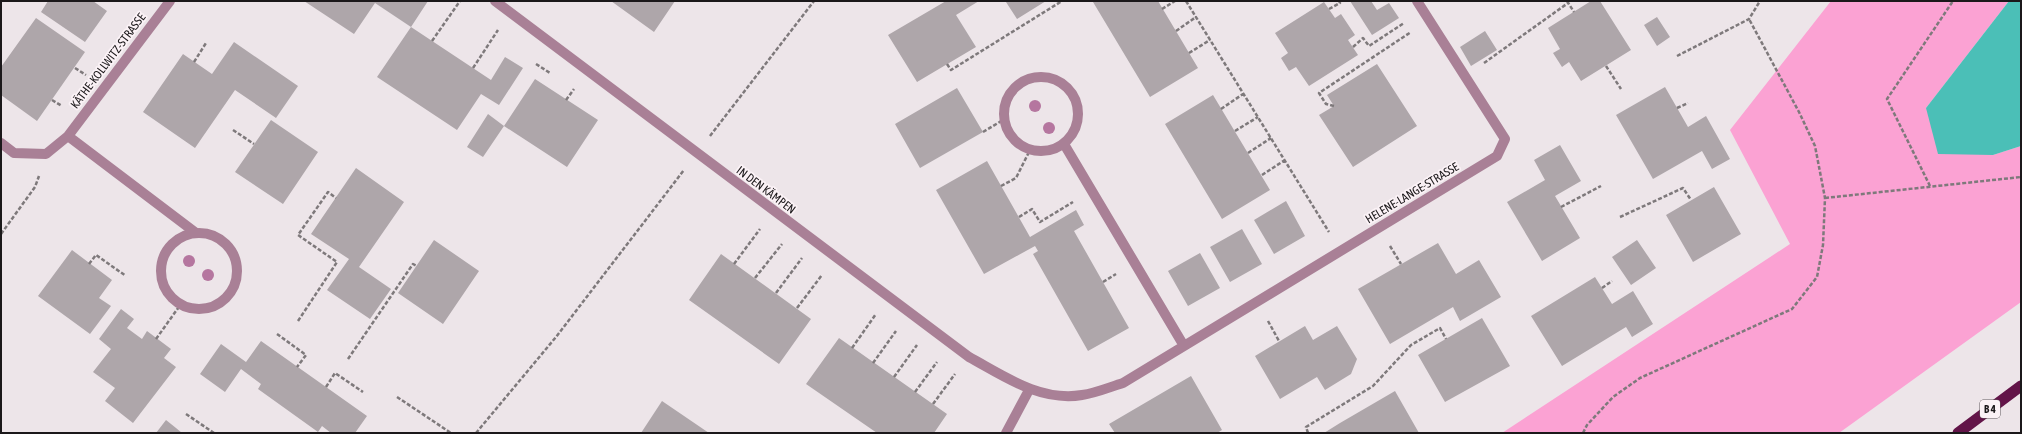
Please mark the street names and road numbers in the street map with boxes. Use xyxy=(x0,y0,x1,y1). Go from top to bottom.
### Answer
street label: KÄTHE-KOLLWITZ-STRASSE xyxy=(68,11,148,111)
street label: HELENE-LANGE-STRASSE xyxy=(1363,160,1461,226)
street label: IN DEN KÄMPEN xyxy=(734,163,798,217)
road number: B 4 xyxy=(1980,400,2000,418)

